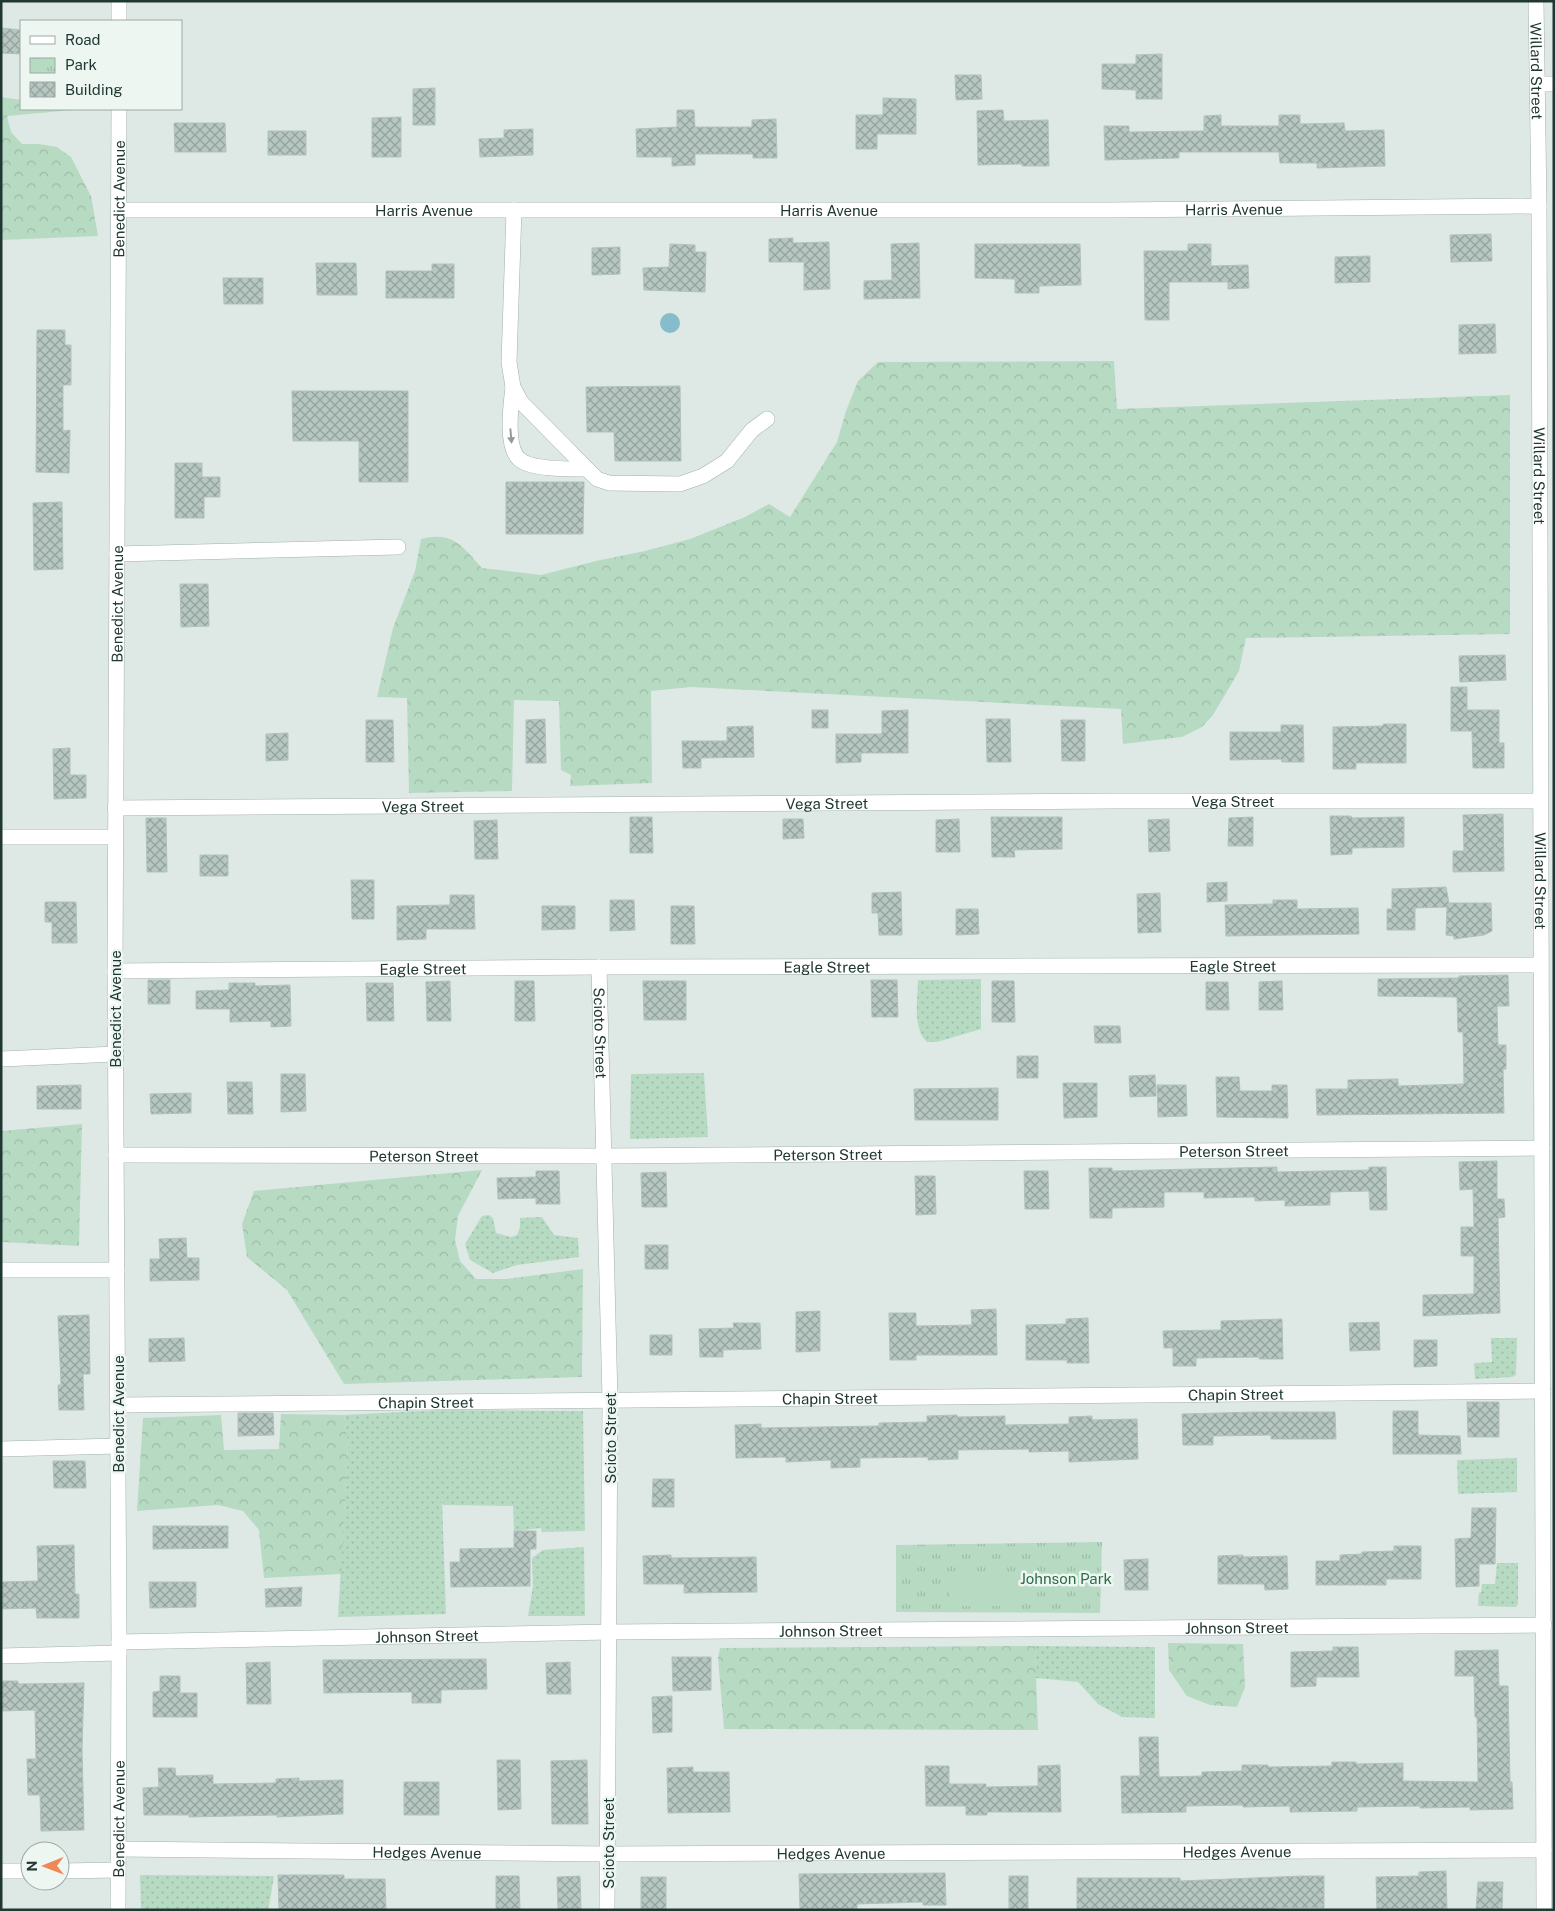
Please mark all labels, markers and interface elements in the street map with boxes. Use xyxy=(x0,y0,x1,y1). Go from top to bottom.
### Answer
legend xyxy=(20,20,182,110)
street label: Willard Street xyxy=(1528,22,1546,120)
text: Road xyxy=(65,31,101,48)
text: Park xyxy=(65,56,97,73)
text: Building xyxy=(65,81,123,98)
street label: Benedict Avenue xyxy=(110,140,127,258)
street label: Harris Avenue xyxy=(1185,200,1283,218)
street label: Harris Avenue xyxy=(375,202,473,219)
street label: Harris Avenue xyxy=(780,202,878,219)
street label: Willard Street xyxy=(1531,427,1548,525)
one-way arrow xyxy=(508,428,516,444)
street label: Benedict Avenue xyxy=(108,545,125,663)
street label: Vega Street xyxy=(1192,793,1275,810)
street label: Vega Street xyxy=(786,794,869,812)
street label: Vega Street xyxy=(382,797,465,815)
street label: Willard Street xyxy=(1532,832,1550,930)
street label: Benedict Avenue xyxy=(107,950,124,1068)
street label: Eagle Street xyxy=(1189,957,1277,974)
street label: Eagle Street xyxy=(783,958,871,975)
street label: Eagle Street xyxy=(379,960,467,977)
street label: Scioto Street xyxy=(591,987,610,1079)
street label: Peterson Street xyxy=(1179,1142,1289,1160)
street label: Peterson Street xyxy=(773,1145,883,1163)
street label: Peterson Street xyxy=(369,1147,479,1164)
street label: Benedict Avenue xyxy=(110,1355,127,1473)
street label: Chapin Street xyxy=(1188,1385,1284,1403)
street label: Chapin Street xyxy=(782,1389,878,1407)
street label: Scioto Street xyxy=(602,1392,619,1484)
street label: Chapin Street xyxy=(378,1393,474,1411)
park label: Johnson Park xyxy=(1020,1570,1112,1587)
street label: Johnson Street xyxy=(1185,1618,1289,1636)
street label: Johnson Street xyxy=(779,1621,883,1639)
street label: Johnson Street xyxy=(375,1626,479,1645)
street label: Benedict Avenue xyxy=(110,1760,127,1878)
street label: Scioto Street xyxy=(600,1797,617,1889)
north arrow xyxy=(20,1841,70,1891)
street label: Hedges Avenue xyxy=(372,1843,482,1861)
street label: Hedges Avenue xyxy=(1182,1843,1292,1860)
street label: Hedges Avenue xyxy=(776,1844,886,1862)
text: N xyxy=(24,1861,40,1872)

